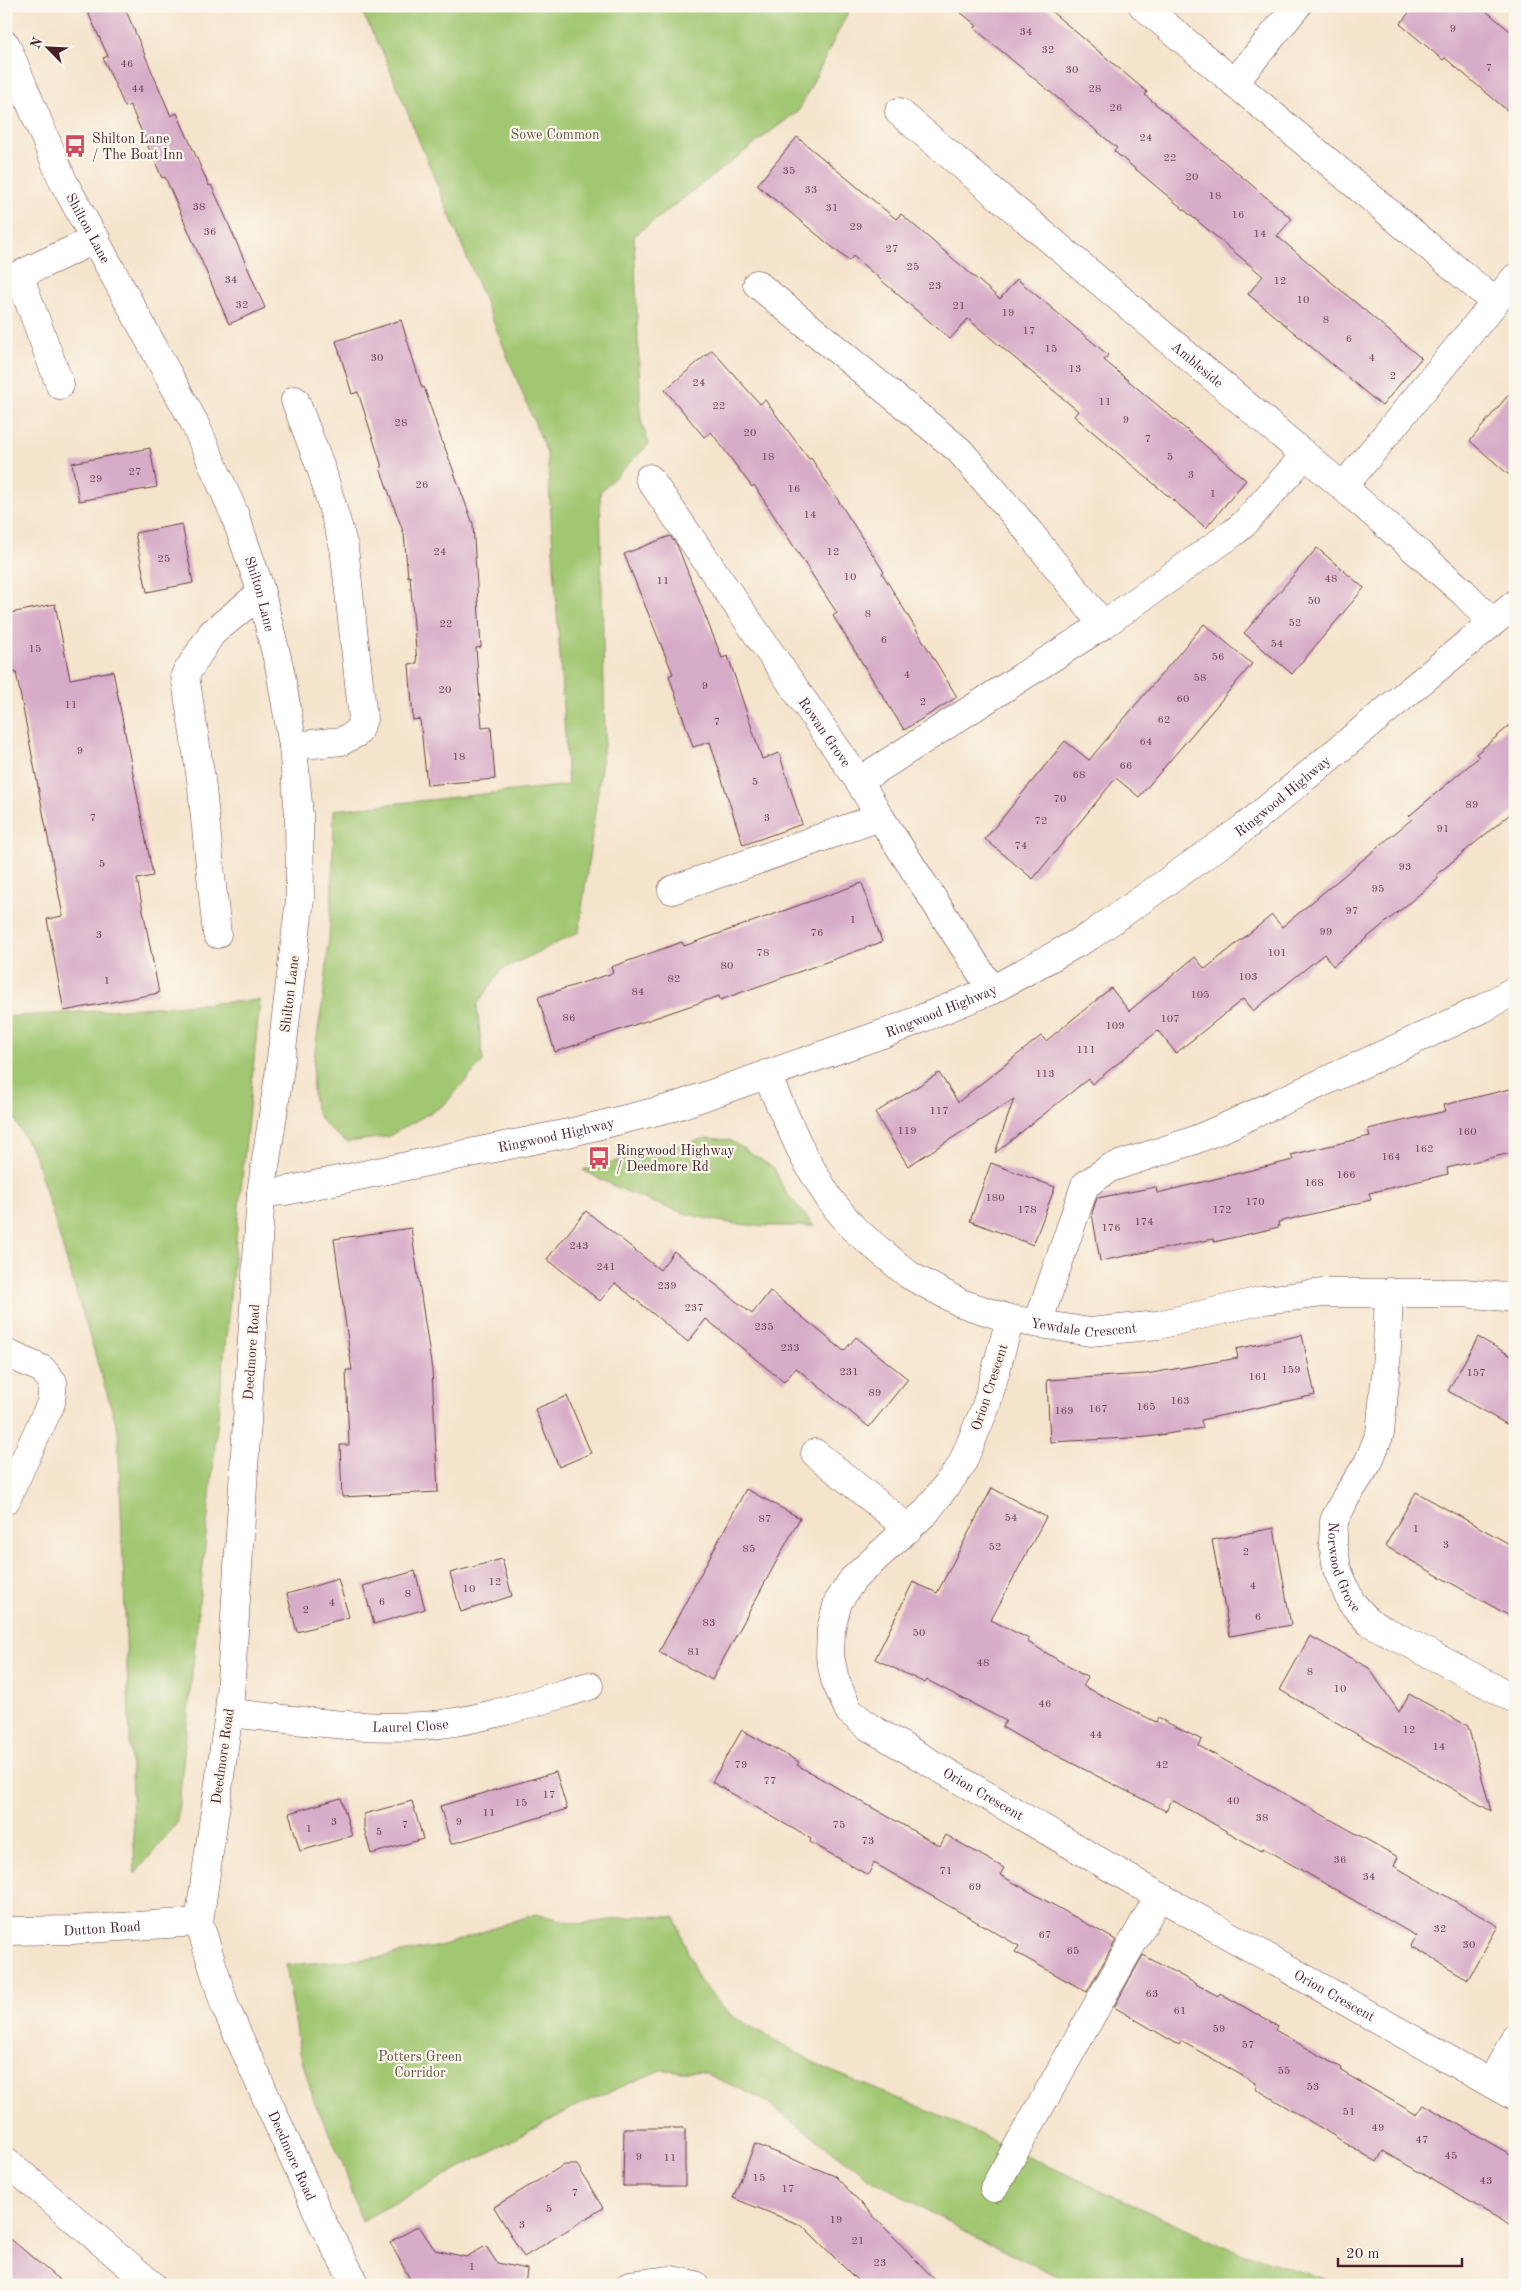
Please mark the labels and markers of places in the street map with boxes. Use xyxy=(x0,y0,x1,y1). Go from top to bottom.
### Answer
place label: Shilton Lane / The Boat Inn xyxy=(92,132,184,162)
bus stop icon: Shilton Lane / The Boat Inn xyxy=(62,133,88,159)
place label: Ringwood Highway / Deedmore Rd xyxy=(616,1144,735,1174)
bus stop icon: Ringwood Highway / Deedmore Rd xyxy=(586,1145,612,1171)

